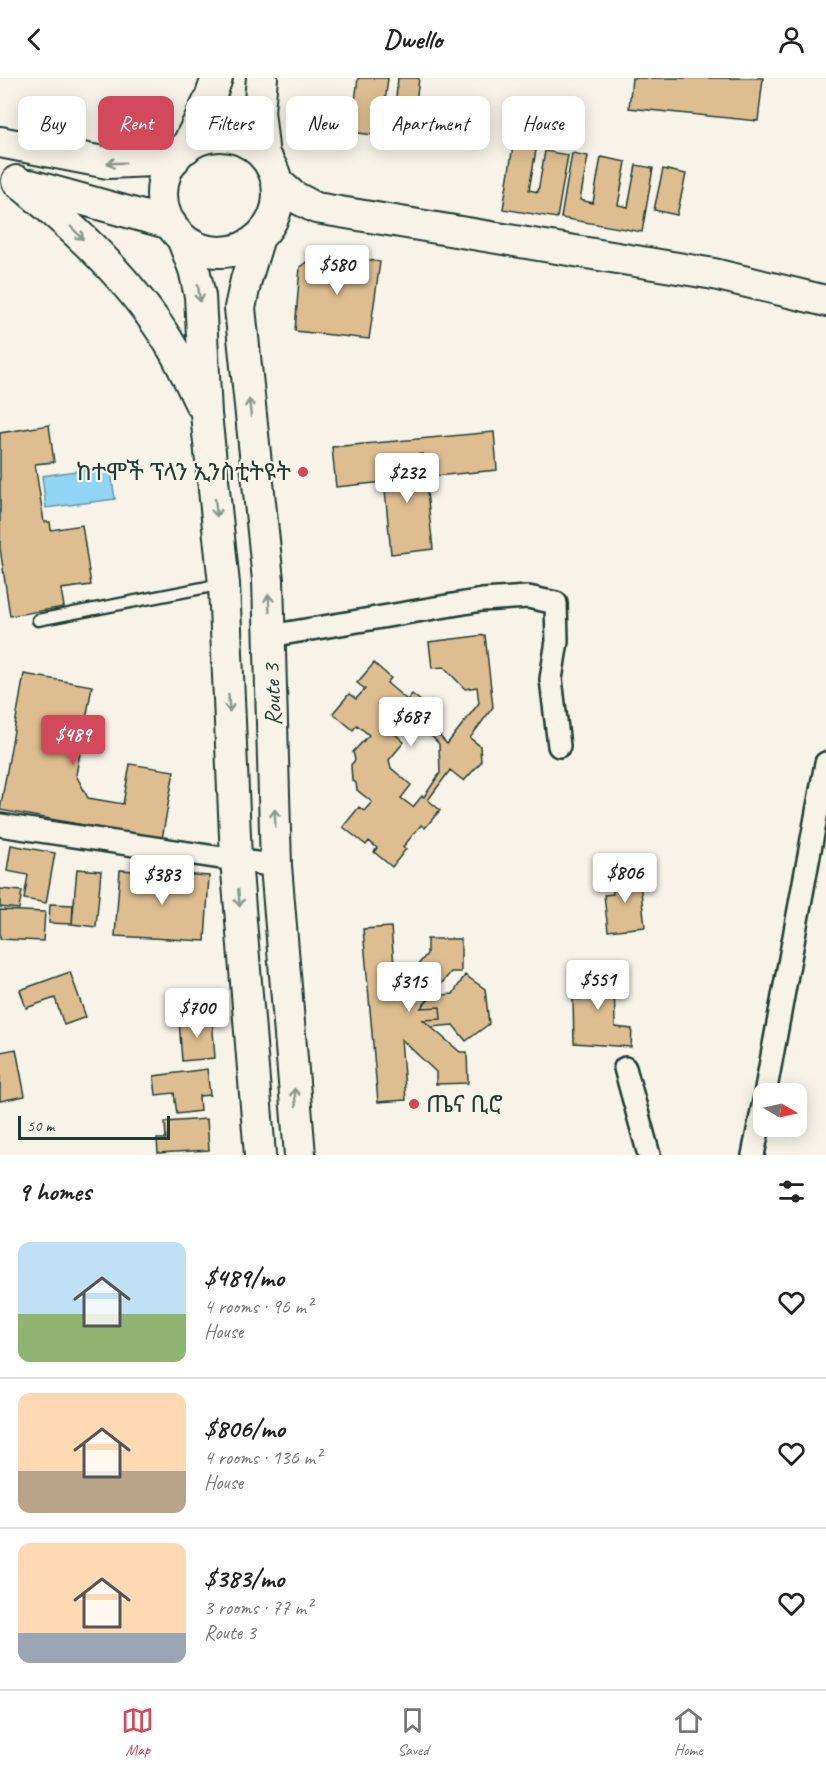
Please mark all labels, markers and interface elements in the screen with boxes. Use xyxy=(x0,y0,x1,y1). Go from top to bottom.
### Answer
text: Dwello xyxy=(384,22,442,56)
icon: back xyxy=(18,23,51,56)
icon: person xyxy=(775,23,808,56)
chip: Buy xyxy=(18,96,86,150)
chip: Rent xyxy=(98,96,174,150)
chip: Filters xyxy=(186,96,274,150)
chip: New xyxy=(286,96,358,150)
chip: Apartment xyxy=(370,96,490,150)
chip: House xyxy=(502,96,585,150)
one-way arrow xyxy=(106,157,126,168)
one-way arrow xyxy=(70,225,85,240)
pin: $580 xyxy=(301,245,373,296)
text: $580 xyxy=(319,252,355,277)
one-way arrow xyxy=(193,283,204,303)
one-way arrow xyxy=(244,399,255,419)
pin: $232 xyxy=(371,453,443,504)
place label: ከተሞች ፕላን ኢንስቲትዩት xyxy=(76,457,292,487)
text: $232 xyxy=(389,460,425,485)
marker: ከተሞች ፕላን ኢንስቲትዩት xyxy=(296,465,310,479)
one-way arrow xyxy=(211,498,222,518)
one-way arrow xyxy=(263,593,274,613)
street label: Route 3 xyxy=(256,661,288,727)
one-way arrow xyxy=(224,692,235,712)
pin: $687 xyxy=(375,697,447,748)
text: $687 xyxy=(393,704,429,729)
pin: $489 xyxy=(37,715,109,766)
text: $489 xyxy=(55,722,91,747)
one-way arrow xyxy=(269,809,281,829)
pin: $806 xyxy=(589,853,661,904)
pin: $383 xyxy=(126,855,198,906)
text: $806 xyxy=(607,860,643,885)
text: $383 xyxy=(144,862,180,887)
one-way arrow xyxy=(234,887,245,907)
pin: $551 xyxy=(562,960,634,1011)
pin: $315 xyxy=(373,962,445,1013)
text: $551 xyxy=(580,967,616,992)
text: $315 xyxy=(391,969,427,994)
pin: $700 xyxy=(161,988,233,1039)
text: $700 xyxy=(179,995,215,1020)
north arrow xyxy=(753,1083,807,1137)
map controls xyxy=(753,1083,807,1137)
one-way arrow xyxy=(289,1087,300,1107)
place label: ጤና ቢሮ xyxy=(426,1089,503,1119)
marker: ጤና ቢሮ xyxy=(407,1097,421,1111)
scale bar xyxy=(18,1113,170,1140)
text: 50 m xyxy=(27,1116,54,1136)
text: 9 homes xyxy=(18,1175,91,1208)
icon: filters xyxy=(775,1175,808,1208)
text: $489/mo xyxy=(204,1261,284,1294)
icon: home xyxy=(66,1266,138,1338)
icon: heart xyxy=(775,1286,808,1319)
text: 4 rooms · 96 m² xyxy=(204,1294,312,1319)
text: House xyxy=(204,1319,243,1344)
text: $806/mo xyxy=(204,1412,285,1445)
icon: home xyxy=(66,1417,138,1489)
icon: heart xyxy=(775,1437,808,1470)
text: 4 rooms · 136 m² xyxy=(204,1445,321,1470)
text: House xyxy=(204,1470,243,1495)
text: $383/mo xyxy=(204,1562,284,1595)
icon: home xyxy=(66,1567,138,1639)
icon: heart xyxy=(775,1587,808,1620)
text: 3 rooms · 77 m² xyxy=(204,1595,312,1620)
text: Route 3 xyxy=(204,1620,256,1645)
tab: Map xyxy=(121,1704,154,1760)
tab: Saved xyxy=(396,1704,429,1760)
tab: Home xyxy=(672,1704,705,1760)

